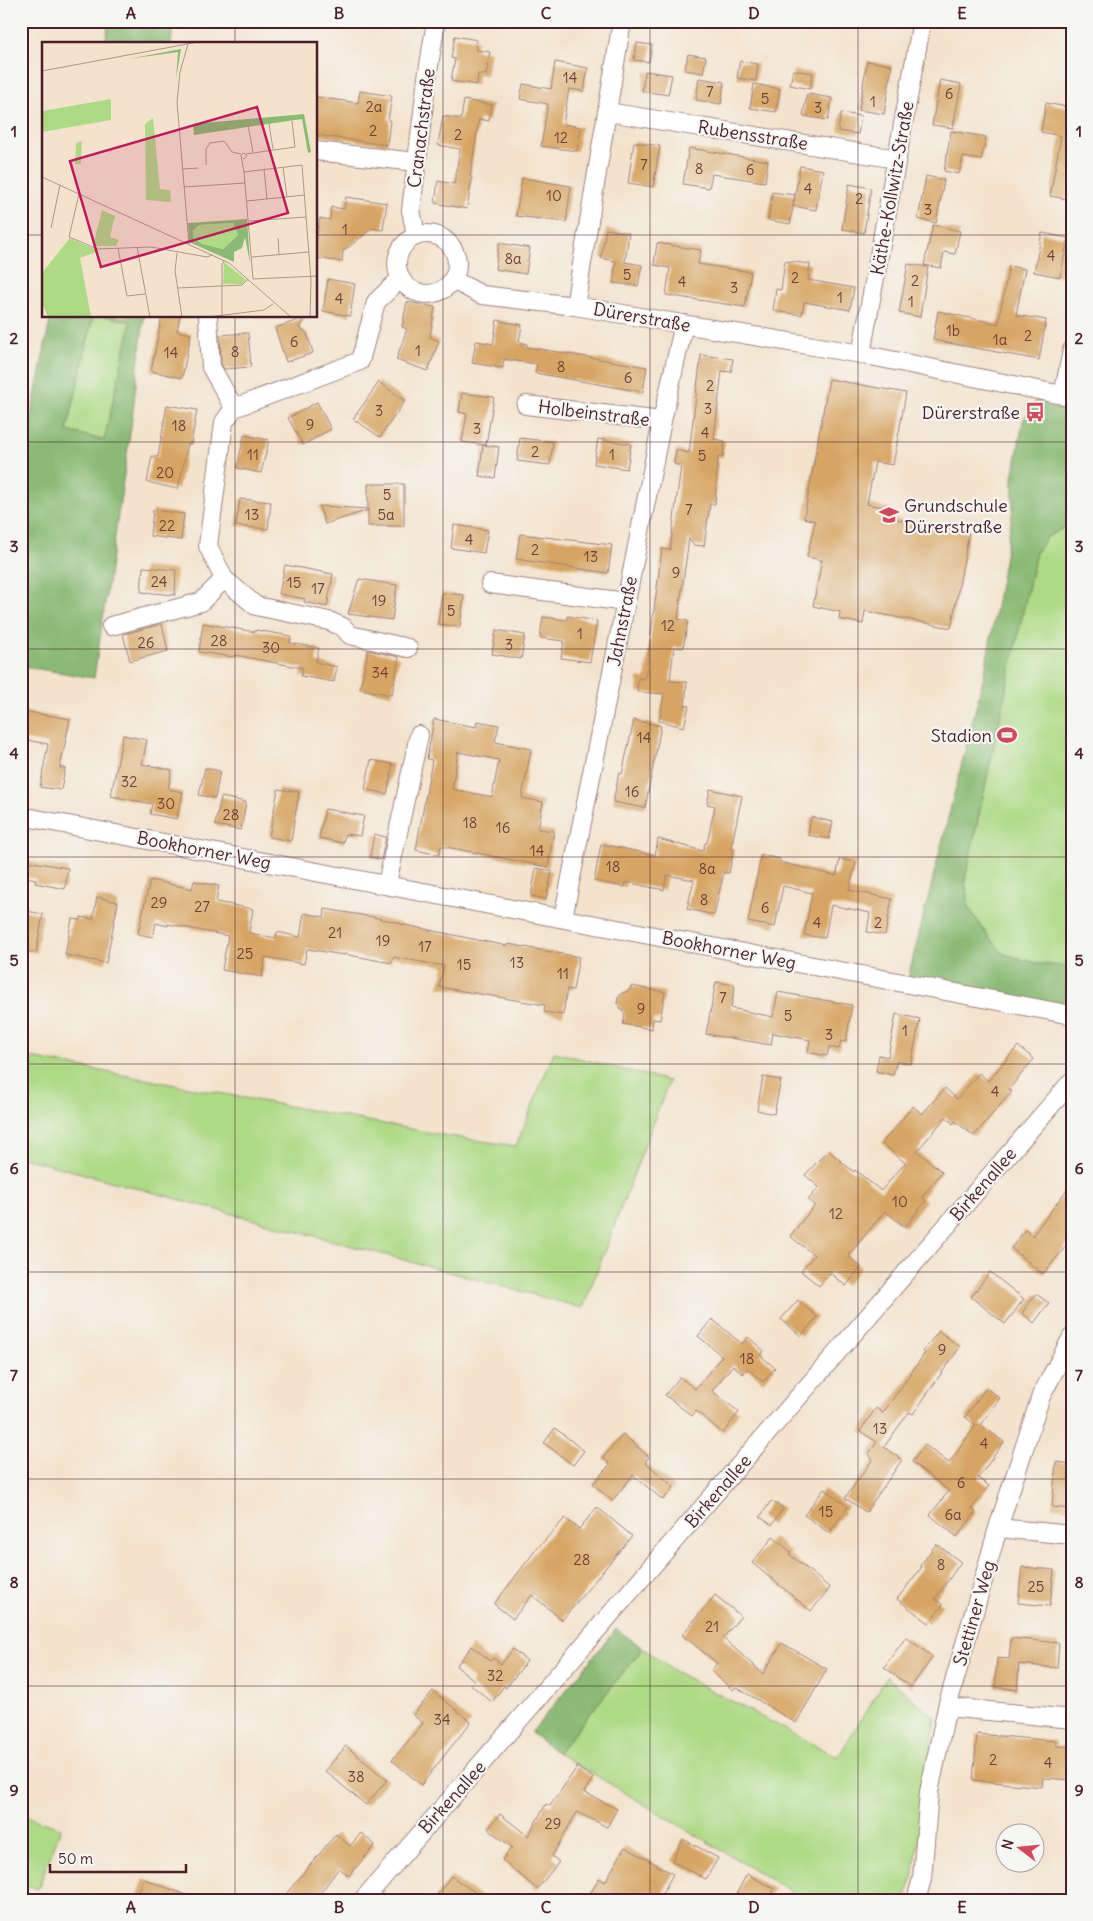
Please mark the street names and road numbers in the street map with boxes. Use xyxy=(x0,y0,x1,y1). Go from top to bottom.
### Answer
street label: Cranachstraße xyxy=(402,67,440,189)
street label: Käthe-Kollwitz-Straße xyxy=(865,99,919,277)
street label: Rubensstraße xyxy=(696,115,810,155)
street label: Dürerstraße xyxy=(592,297,692,337)
street label: Holbeinstraße xyxy=(537,395,651,431)
street label: Jahnstraße xyxy=(602,574,642,668)
street label: Bookhorner Weg xyxy=(135,826,273,874)
street label: Bookhorner Weg xyxy=(660,926,798,974)
street label: Birkenallee xyxy=(945,1142,1021,1226)
street label: Birkenallee xyxy=(680,1449,756,1533)
street label: Stettiner Weg xyxy=(948,1558,1000,1668)
street label: Birkenallee xyxy=(413,1756,491,1838)

